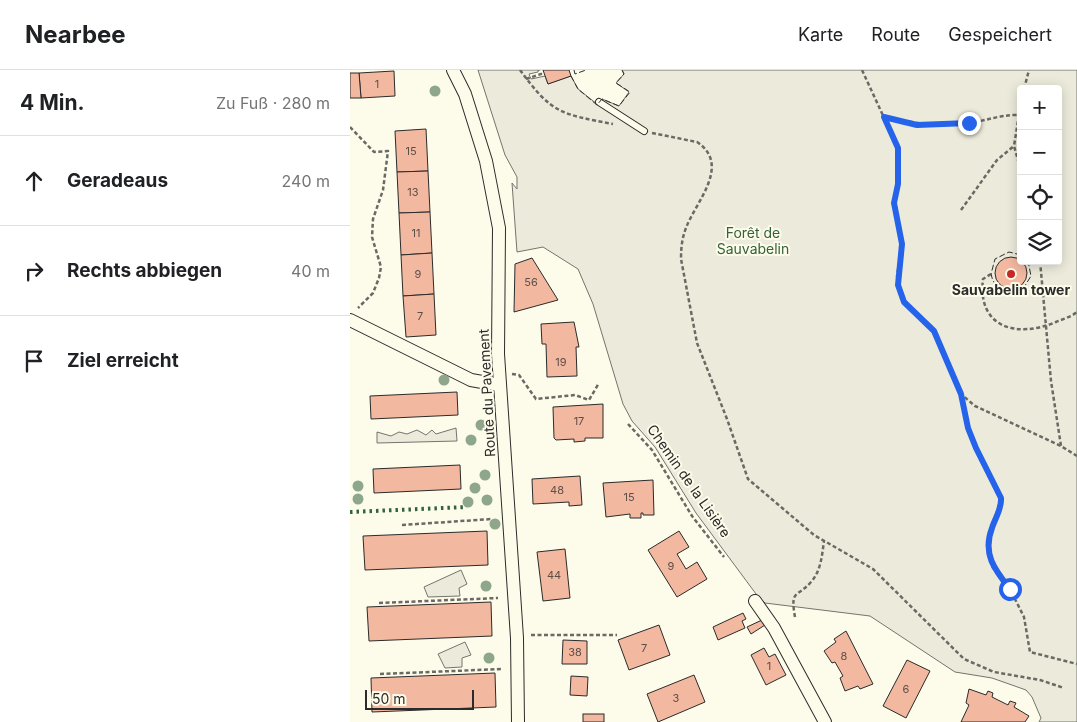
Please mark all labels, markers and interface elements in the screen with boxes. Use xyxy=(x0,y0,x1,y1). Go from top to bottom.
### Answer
text: Nearbee xyxy=(25,20,126,49)
text: Karte xyxy=(798,24,843,45)
text: Route xyxy=(871,24,920,45)
text: Gespeichert xyxy=(948,24,1052,45)
house number: 1 xyxy=(375,77,379,91)
map controls xyxy=(1017,85,1062,265)
button: + xyxy=(1017,85,1062,130)
text: 4 Min. xyxy=(20,90,85,115)
text: Zu Fuß · 280 m xyxy=(216,93,330,113)
route end xyxy=(958,112,981,135)
button: − xyxy=(1017,130,1062,175)
house number: 15 xyxy=(405,144,417,158)
icon: ahead xyxy=(20,167,48,195)
text: Geradeaus xyxy=(67,169,168,192)
text: 240 m xyxy=(282,171,330,191)
button: locate xyxy=(1017,175,1062,220)
house number: 13 xyxy=(407,185,419,199)
button: layers xyxy=(1017,220,1062,265)
park label: Forêt de Sauvabelin xyxy=(717,224,789,257)
house number: 11 xyxy=(412,226,420,240)
icon: right xyxy=(20,257,48,285)
text: Rechts abbiegen xyxy=(67,259,222,282)
text: 40 m xyxy=(291,261,330,281)
house number: 9 xyxy=(415,267,422,281)
marker: Sauvabelin tower xyxy=(1005,268,1017,280)
house number: 56 xyxy=(524,275,538,289)
place label: Sauvabelin tower xyxy=(952,281,1070,298)
house number: 7 xyxy=(417,309,423,323)
street label: Route du Pavement xyxy=(475,328,498,458)
icon: arrive xyxy=(20,347,48,375)
text: Ziel erreicht xyxy=(67,349,179,372)
house number: 19 xyxy=(555,355,567,369)
house number: 17 xyxy=(574,414,584,428)
street label: Chemin de la Lisière xyxy=(644,421,735,540)
house number: 48 xyxy=(550,483,564,497)
house number: 15 xyxy=(623,490,635,504)
house number: 9 xyxy=(668,559,675,573)
house number: 44 xyxy=(547,568,561,582)
route start xyxy=(999,578,1022,601)
house number: 7 xyxy=(641,641,647,655)
house number: 38 xyxy=(568,645,582,659)
house number: 8 xyxy=(841,649,848,663)
house number: 1 xyxy=(767,659,771,673)
house number: 6 xyxy=(903,682,910,696)
scale bar xyxy=(365,687,474,710)
text: 50 m xyxy=(372,690,406,707)
house number: 3 xyxy=(673,691,680,705)

